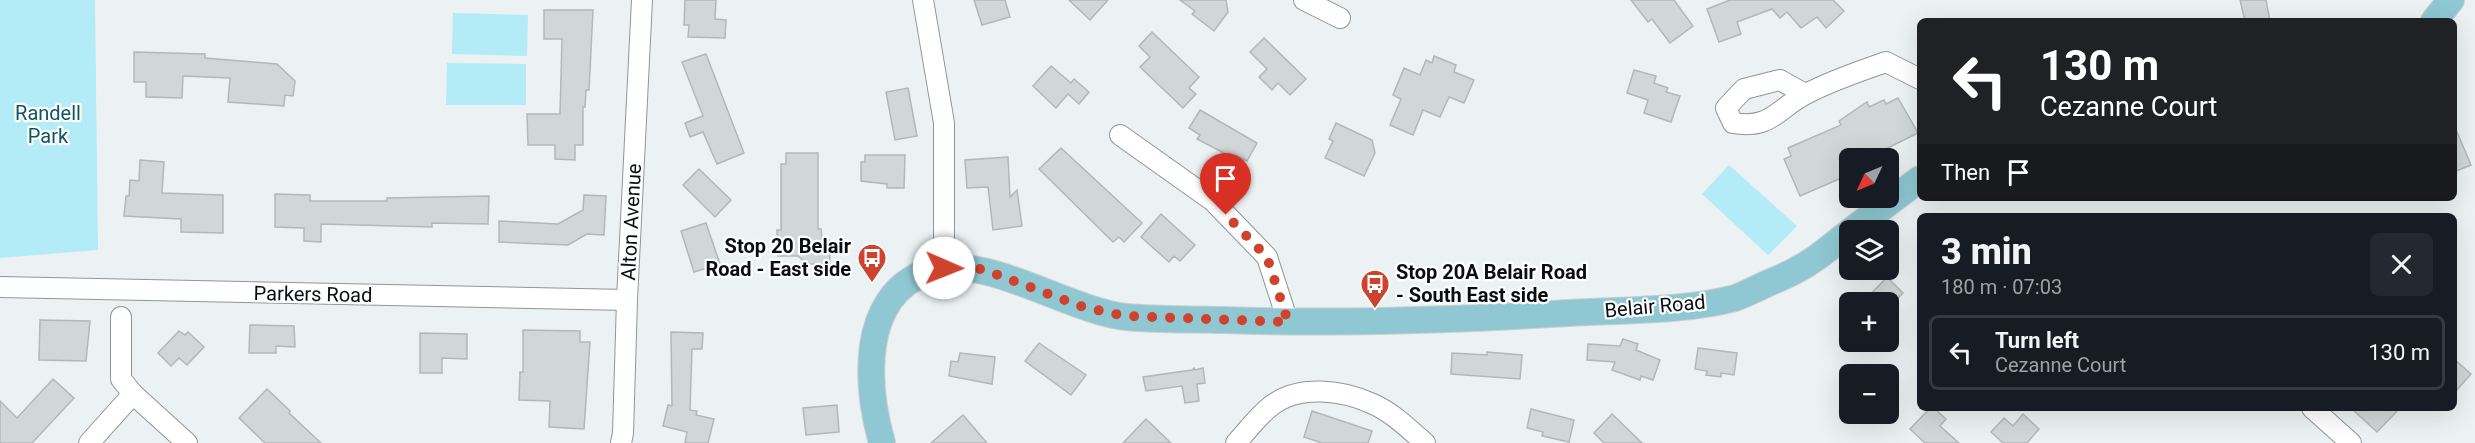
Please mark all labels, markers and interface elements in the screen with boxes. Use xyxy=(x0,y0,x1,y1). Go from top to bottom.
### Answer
text: 130 m xyxy=(2040,41,2159,90)
icon: left xyxy=(1941,42,2019,120)
text: Cezanne Court xyxy=(2040,91,2217,123)
park label: Randell Park xyxy=(15,101,81,148)
north arrow xyxy=(1839,148,1899,208)
map controls xyxy=(1839,148,1899,424)
pin xyxy=(1200,153,1251,215)
icon: arrive xyxy=(2002,156,2035,189)
text: Then xyxy=(1941,160,1990,185)
icon: arrive xyxy=(1209,162,1242,195)
street label: Alton Avenue xyxy=(616,163,646,281)
button: layers xyxy=(1839,220,1899,280)
text: 3 min xyxy=(1941,231,2032,273)
button: close xyxy=(2370,233,2433,296)
place label: Stop 20 Belair Road - East side xyxy=(706,234,852,281)
position arrow xyxy=(912,236,976,300)
bus stop icon: Stop 20 Belair Road - East side xyxy=(856,242,888,284)
place label: Stop 20A Belair Road - South East side xyxy=(1396,260,1587,307)
bus stop icon: Stop 20A Belair Road - South East side xyxy=(1359,268,1391,310)
text: 180 m · 07:03 xyxy=(1941,275,2062,299)
street label: Parkers Road xyxy=(253,281,373,307)
street label: Belair Road xyxy=(1603,290,1707,322)
button: + xyxy=(1839,292,1899,352)
text: Turn left xyxy=(1995,328,2079,353)
icon: left xyxy=(1944,336,1977,369)
text: 130 m xyxy=(2368,340,2430,365)
text: Cezanne Court xyxy=(1995,353,2126,377)
button: − xyxy=(1839,364,1899,424)

